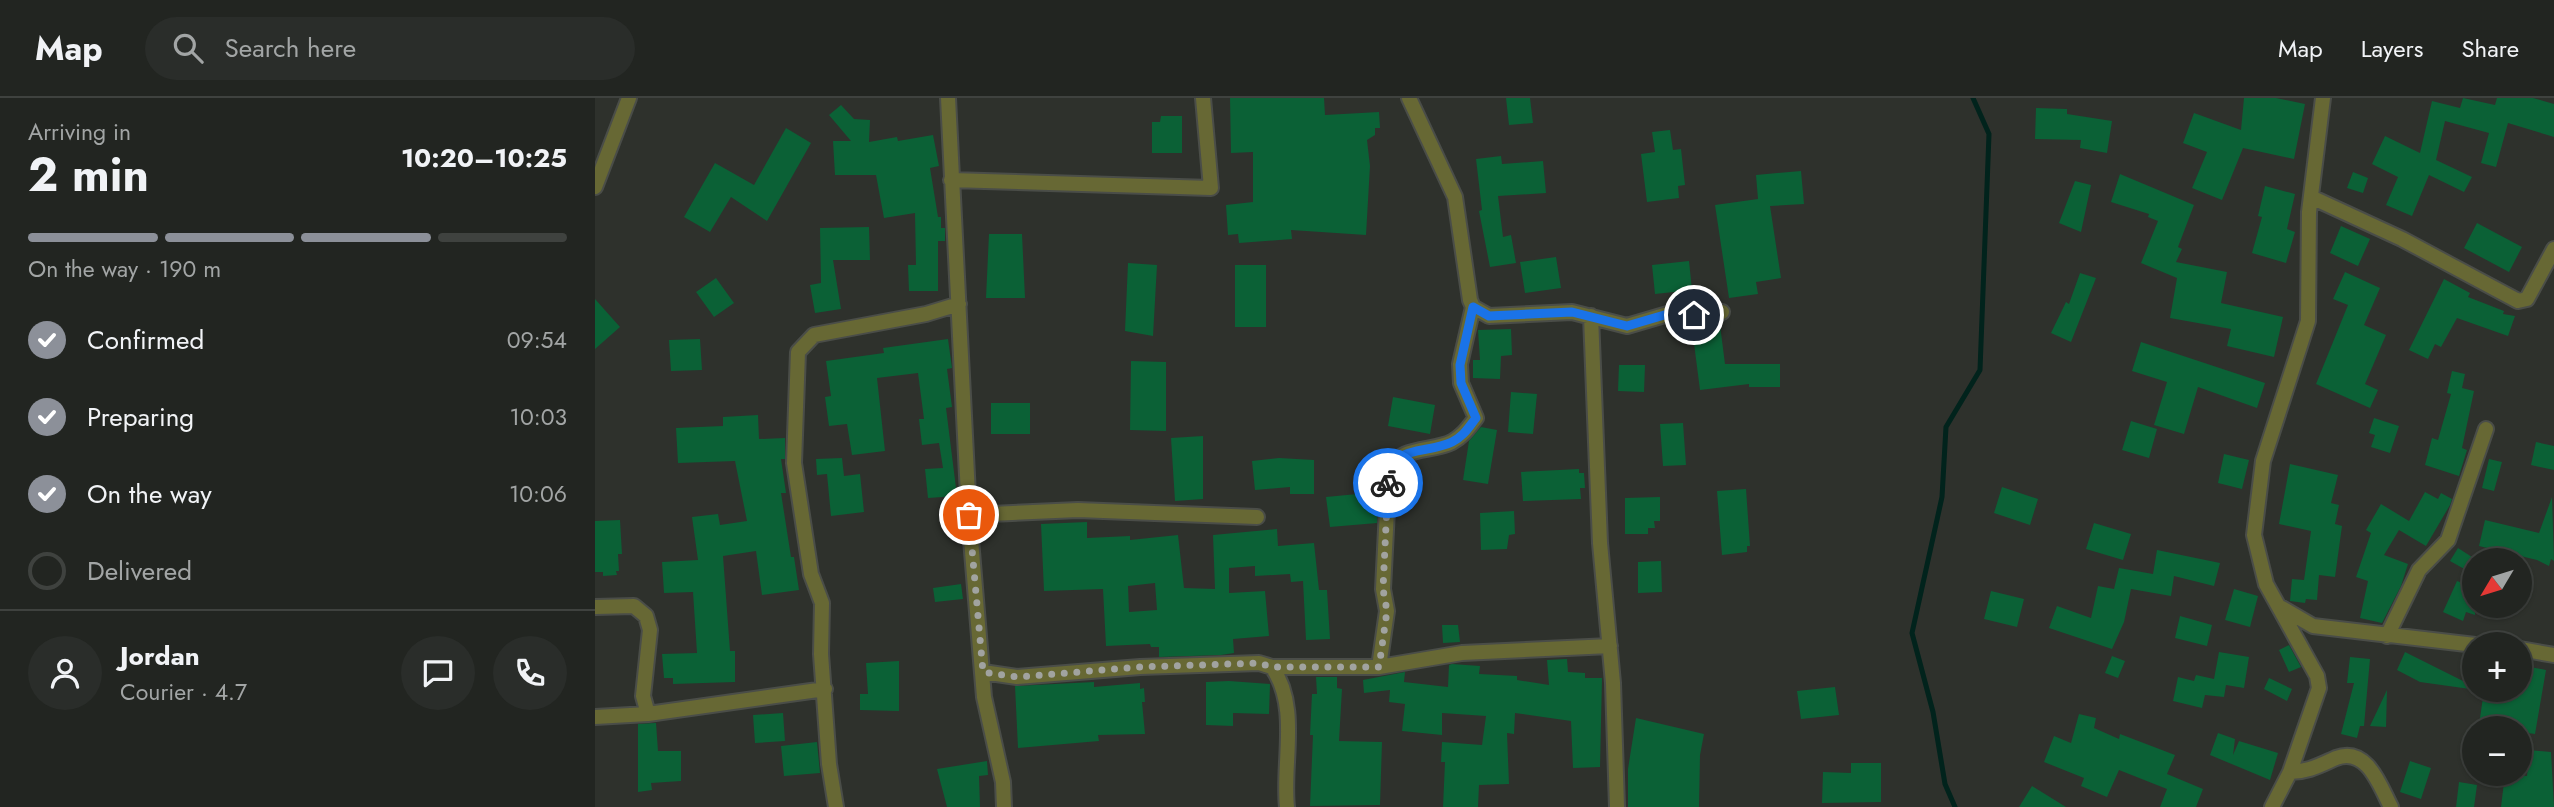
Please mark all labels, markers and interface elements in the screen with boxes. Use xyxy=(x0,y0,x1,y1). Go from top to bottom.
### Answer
search box xyxy=(145,17,635,80)
text: Map xyxy=(35,25,103,72)
icon: search xyxy=(169,29,207,67)
text: Search here xyxy=(225,29,356,67)
text: Map xyxy=(2278,31,2323,66)
text: Layers xyxy=(2361,31,2423,66)
text: Share xyxy=(2461,31,2519,66)
text: Arriving in xyxy=(28,115,131,149)
text: 10:20–10:25 xyxy=(401,139,567,177)
text: 2 min xyxy=(28,142,149,208)
text: On the way · 190 m xyxy=(28,252,221,286)
pin xyxy=(1664,285,1724,345)
icon: home xyxy=(1675,296,1713,334)
icon: check xyxy=(28,321,66,359)
text: Confirmed xyxy=(87,321,204,359)
text: 09:54 xyxy=(507,323,567,357)
icon: check xyxy=(28,398,66,436)
text: Preparing xyxy=(87,398,194,436)
text: 10:03 xyxy=(510,400,567,434)
courier xyxy=(1353,448,1423,518)
icon: bike xyxy=(1369,464,1407,502)
icon: check xyxy=(28,475,66,513)
text: On the way xyxy=(87,475,212,513)
text: 10:06 xyxy=(509,477,567,511)
pin xyxy=(939,485,999,545)
icon: bag xyxy=(950,496,988,534)
north arrow xyxy=(2462,548,2532,618)
map controls xyxy=(2462,548,2532,786)
text: Delivered xyxy=(87,552,192,590)
button: + xyxy=(2462,632,2532,702)
button: person xyxy=(28,636,102,710)
button: chat xyxy=(401,636,475,710)
button: phone xyxy=(493,636,567,710)
text: Jordan xyxy=(120,637,200,675)
text: Courier · 4.7 xyxy=(120,675,247,709)
button: − xyxy=(2462,716,2532,786)

